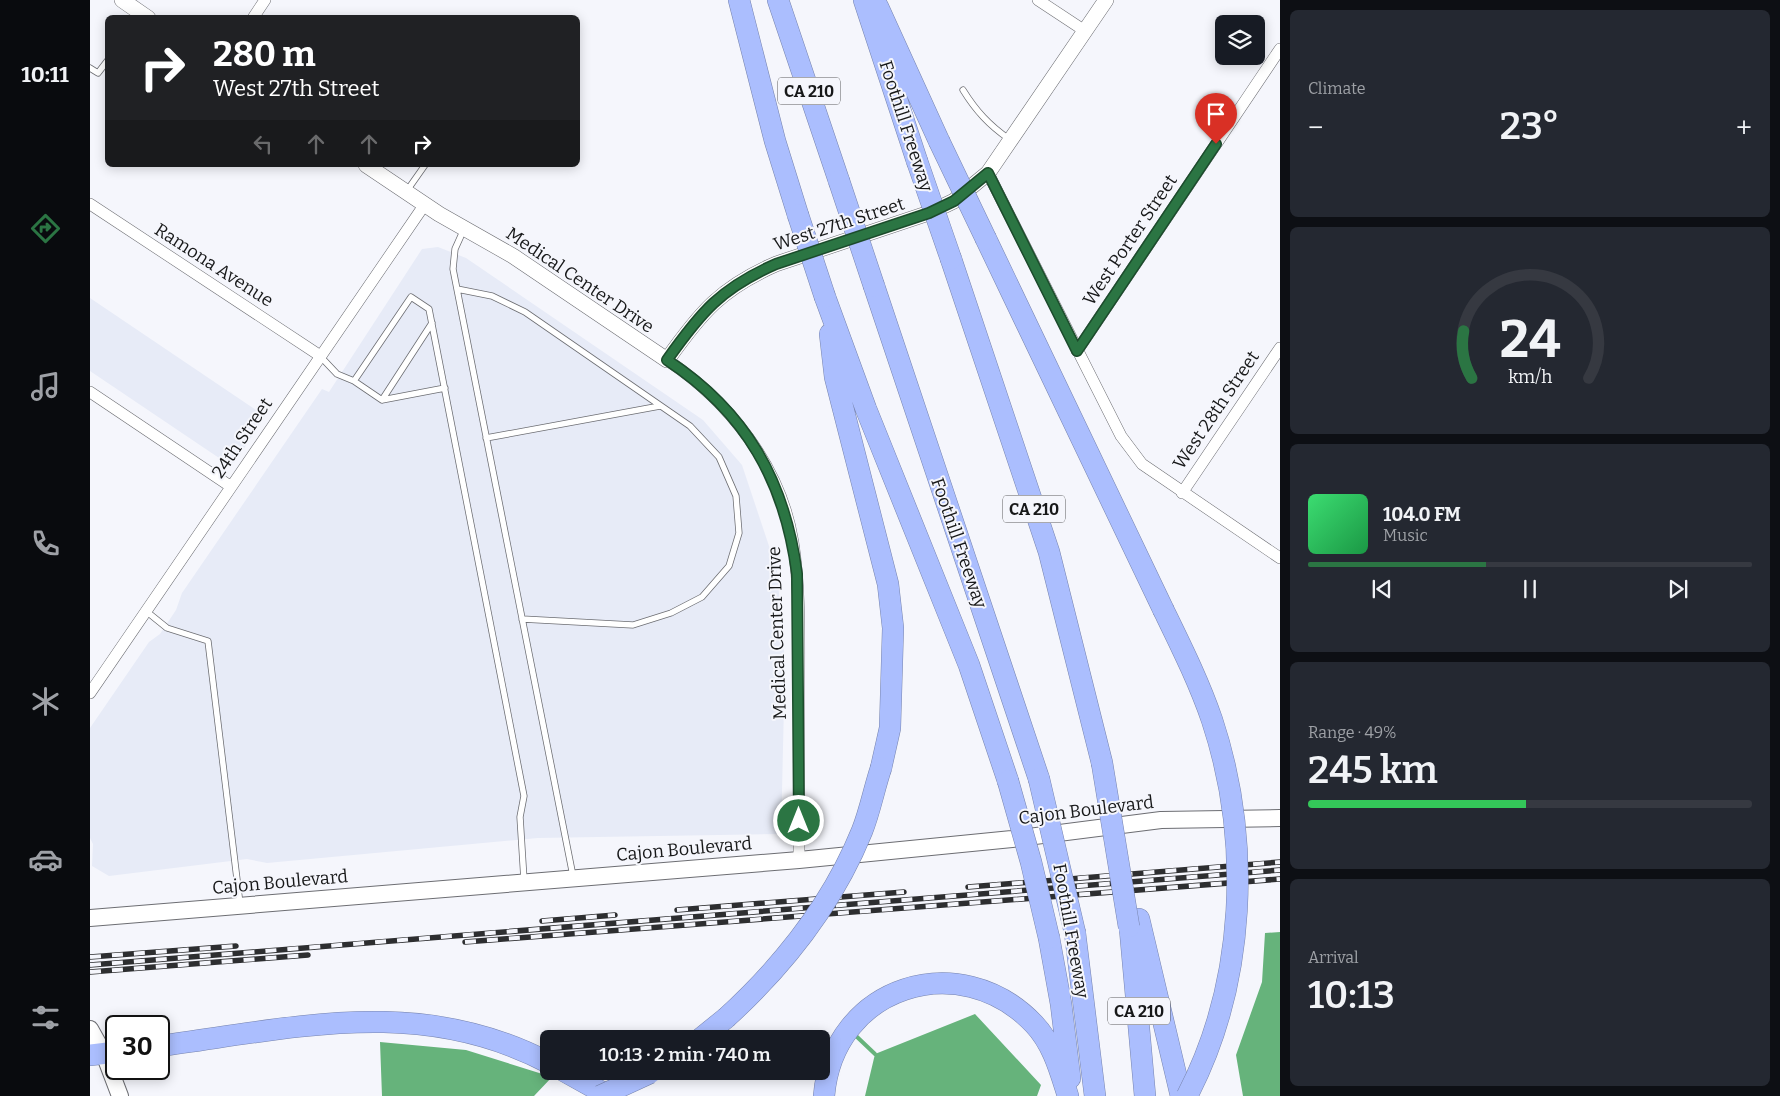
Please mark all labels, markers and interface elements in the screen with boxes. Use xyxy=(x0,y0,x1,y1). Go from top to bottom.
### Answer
map controls xyxy=(1215,15,1265,65)
button: layers xyxy=(1215,15,1265,65)
text: 280 m xyxy=(213,33,316,75)
icon: right xyxy=(130,35,195,100)
street label: Foothill Freeway xyxy=(874,58,938,195)
text: 10:11 xyxy=(21,61,69,88)
text: West 27th Street xyxy=(213,75,380,102)
road number: CA 210 xyxy=(778,78,840,104)
text: Climate xyxy=(1308,79,1366,98)
pin xyxy=(1195,93,1237,144)
icon: arrive xyxy=(1202,100,1230,128)
text: 23° xyxy=(1500,103,1560,149)
text: − xyxy=(1308,111,1323,144)
text: + xyxy=(1736,111,1752,144)
icon: left xyxy=(249,130,277,158)
icon: ahead xyxy=(302,130,330,158)
icon: ahead xyxy=(355,130,383,158)
icon: right xyxy=(408,130,436,158)
street label: West Porter Street xyxy=(1078,170,1182,310)
street label: West 27th Street xyxy=(771,192,908,256)
icon: directions xyxy=(28,211,63,246)
street label: Ramona Avenue xyxy=(151,218,277,312)
street label: Medical Center Drive xyxy=(502,222,658,338)
text: 24 xyxy=(1500,308,1561,371)
street label: West 28th Street xyxy=(1168,346,1264,473)
text: km/h xyxy=(1508,366,1552,388)
icon: music xyxy=(28,369,63,404)
street label: 24th Street xyxy=(207,393,277,482)
street label: Foothill Freeway xyxy=(926,475,992,612)
road number: CA 210 xyxy=(1003,496,1065,522)
text: 104.0 FM xyxy=(1383,503,1461,526)
icon: phone xyxy=(28,526,63,561)
text: Music xyxy=(1383,526,1428,545)
street label: Medical Center Drive xyxy=(763,546,791,720)
icon: previous xyxy=(1368,575,1396,603)
icon: pause xyxy=(1516,575,1544,603)
icon: next xyxy=(1664,575,1692,603)
icon: climate xyxy=(28,684,63,719)
text: Range · 49% xyxy=(1308,723,1397,742)
text: 245 km xyxy=(1308,747,1438,793)
street label: Cajon Boulevard xyxy=(1017,791,1155,829)
position arrow xyxy=(772,794,824,846)
street label: Cajon Boulevard xyxy=(615,832,753,866)
icon: car xyxy=(28,842,63,877)
street label: Foothill Freeway xyxy=(1048,862,1094,1001)
street label: Cajon Boulevard xyxy=(211,865,349,899)
text: Arrival xyxy=(1308,948,1359,967)
text: 10:13 xyxy=(1308,972,1395,1018)
road number: CA 210 xyxy=(1108,998,1170,1024)
icon: filters xyxy=(28,1000,63,1035)
speed limit sign: 30 xyxy=(105,1015,170,1080)
text: 10:13 · 2 min · 740 m xyxy=(599,1043,771,1066)

